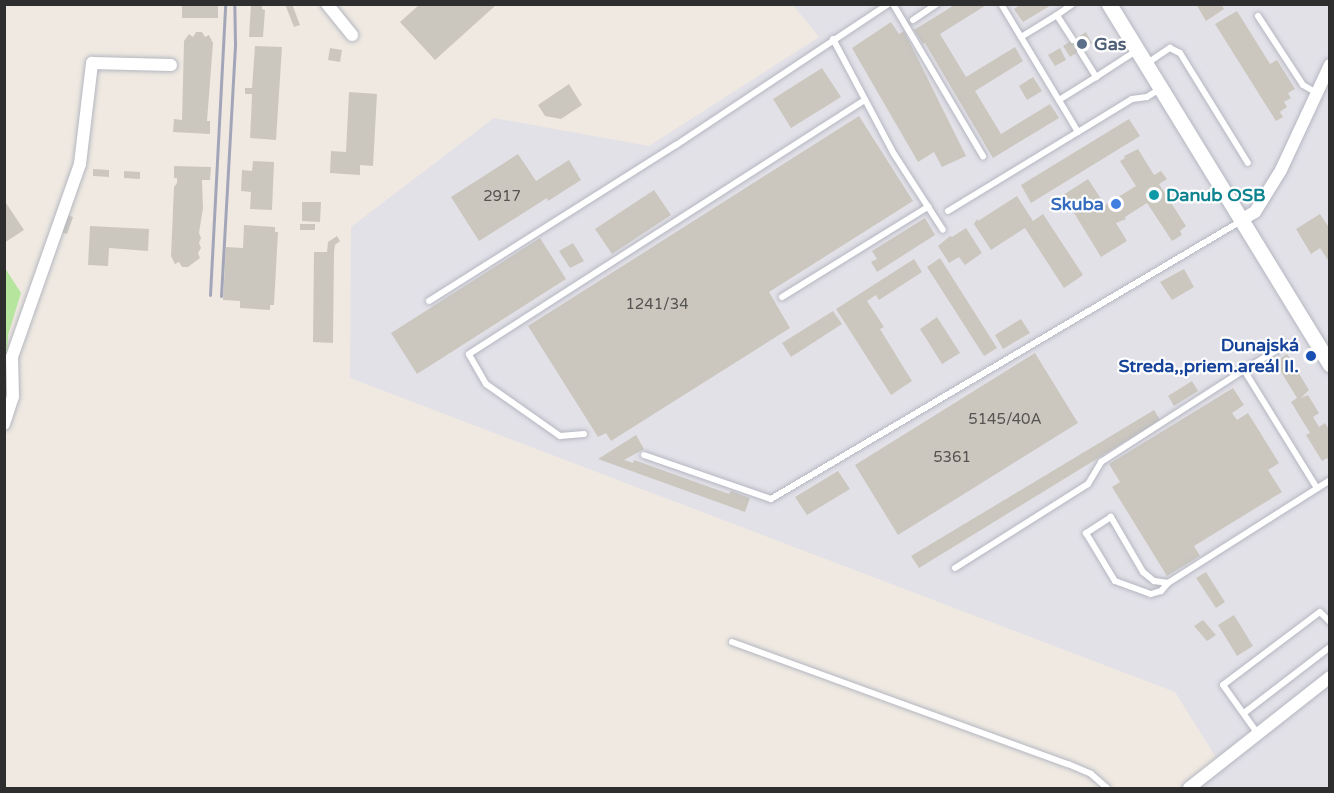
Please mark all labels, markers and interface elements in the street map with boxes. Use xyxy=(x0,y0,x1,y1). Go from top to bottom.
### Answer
place label: Gas xyxy=(1094,33,1126,55)
marker: Gas xyxy=(1075,37,1089,51)
place label: Danub OSB xyxy=(1166,184,1266,206)
house number: 2917 xyxy=(483,188,521,206)
marker: Danub OSB xyxy=(1147,188,1161,202)
place label: Skuba xyxy=(1051,193,1104,215)
marker: Skuba xyxy=(1109,197,1123,211)
house number: 1241/34 xyxy=(625,296,689,314)
place label: Dunajská Streda,,priem.areál II. xyxy=(1119,335,1299,378)
marker: Dunajská Streda,,priem.areál II. xyxy=(1304,349,1318,363)
house number: 5145/40A xyxy=(968,411,1042,429)
house number: 5361 xyxy=(933,449,971,467)

